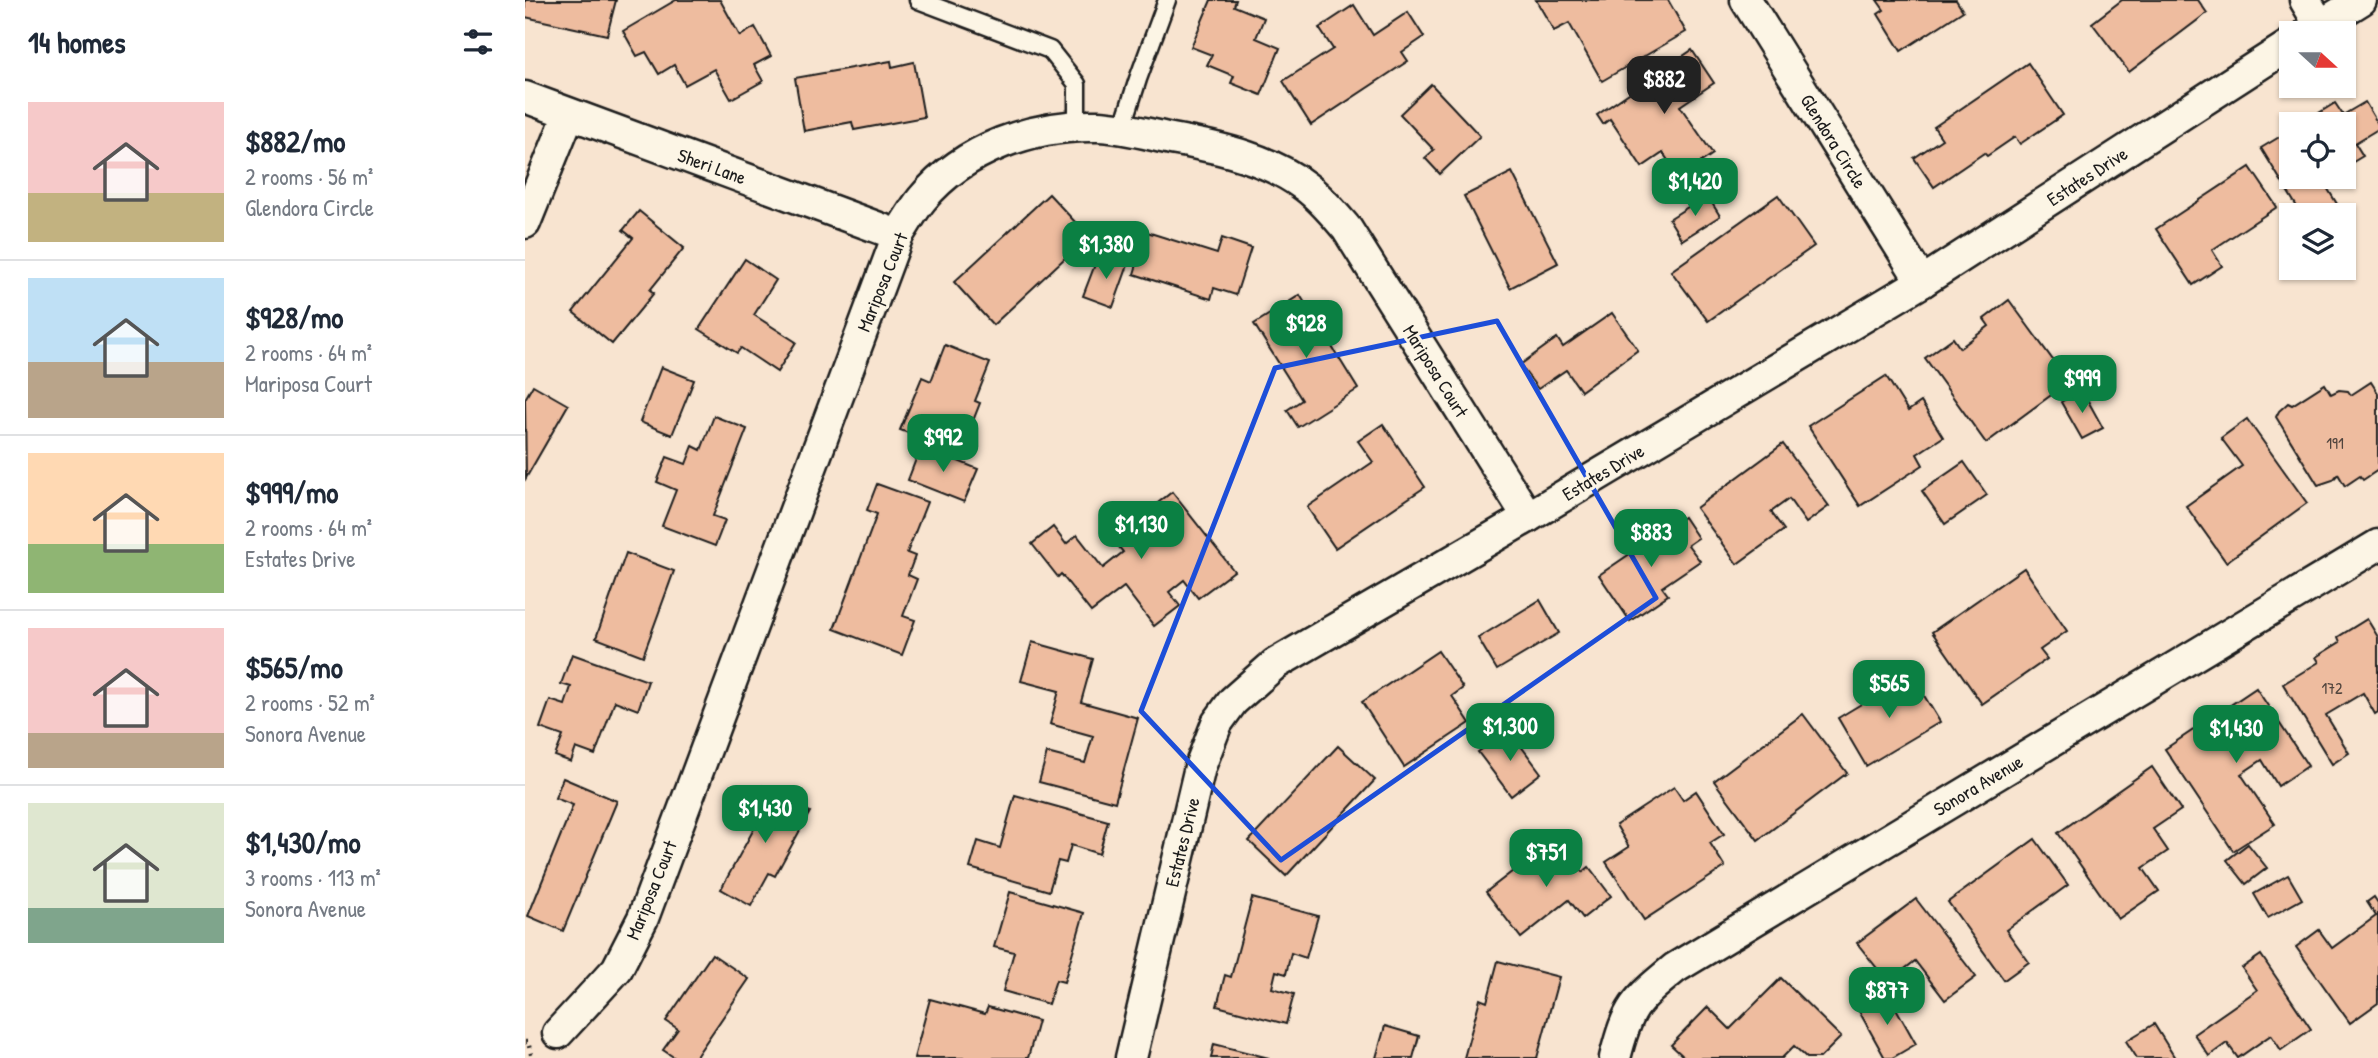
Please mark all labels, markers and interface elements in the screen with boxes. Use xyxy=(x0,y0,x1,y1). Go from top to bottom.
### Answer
north arrow xyxy=(2279,21,2355,98)
map controls xyxy=(2279,21,2356,280)
text: 14 homes xyxy=(28,22,126,62)
icon: filters xyxy=(459,23,497,61)
pin: $882 xyxy=(1623,57,1705,116)
text: $882 xyxy=(1643,63,1685,94)
street label: Glendora Circle xyxy=(1795,89,1873,193)
button: locate xyxy=(2279,112,2356,189)
text: $882/mo xyxy=(245,121,345,161)
icon: home xyxy=(84,130,168,214)
street label: Estates Drive xyxy=(2042,140,2133,212)
street label: Sheri Lane xyxy=(674,142,750,190)
pin: $1,420 xyxy=(1638,158,1752,218)
text: 2 rooms · 56 m² xyxy=(245,161,373,192)
text: $1,420 xyxy=(1668,165,1722,196)
text: Glendora Circle xyxy=(245,192,374,223)
button: layers xyxy=(2279,203,2356,280)
pin: $1,380 xyxy=(1049,222,1163,281)
street label: Mariposa Court xyxy=(850,228,914,335)
text: $1,380 xyxy=(1078,228,1134,259)
text: $928/mo xyxy=(245,297,343,337)
pin: $928 xyxy=(1265,300,1347,360)
icon: home xyxy=(84,306,168,390)
text: $928 xyxy=(1286,307,1326,338)
street label: Mariposa Court xyxy=(1397,320,1475,423)
text: 2 rooms · 64 m² xyxy=(245,337,372,368)
pin: $999 xyxy=(2041,356,2123,415)
text: $999 xyxy=(2064,362,2100,393)
text: Mariposa Court xyxy=(245,368,372,399)
pin: $992 xyxy=(902,414,984,474)
text: $992 xyxy=(923,421,963,452)
house number: 191 xyxy=(2326,432,2344,454)
street label: Estates Drive xyxy=(1557,437,1649,507)
text: $999/mo xyxy=(245,472,338,512)
icon: home xyxy=(84,481,168,565)
pin: $1,130 xyxy=(1084,502,1198,561)
text: $1,130 xyxy=(1114,508,1168,539)
pin: $883 xyxy=(1610,510,1692,569)
text: 2 rooms · 64 m² xyxy=(245,512,372,543)
text: $883 xyxy=(1630,516,1672,547)
text: Estates Drive xyxy=(245,543,355,574)
text: $565/mo xyxy=(245,647,343,687)
icon: home xyxy=(84,656,168,740)
pin: $565 xyxy=(1848,660,1930,720)
text: $565 xyxy=(1869,667,1909,698)
house number: 172 xyxy=(2321,677,2343,699)
text: 2 rooms · 52 m² xyxy=(245,687,375,718)
pin: $1,300 xyxy=(1453,704,1567,763)
pin: $1,430 xyxy=(2179,706,2293,765)
text: $1,300 xyxy=(1482,710,1538,741)
text: $1,430 xyxy=(2209,712,2263,743)
text: Sonora Avenue xyxy=(245,718,366,749)
street label: Sonora Avenue xyxy=(1928,748,2028,822)
pin: $1,430 xyxy=(708,786,822,845)
text: $1,430 xyxy=(738,792,792,823)
street label: Estates Drive xyxy=(1158,794,1206,889)
text: $1,430/mo xyxy=(245,822,360,862)
pin: $751 xyxy=(1505,830,1587,889)
icon: home xyxy=(84,831,168,915)
street label: Mariposa Court xyxy=(619,836,683,943)
text: $751 xyxy=(1525,836,1567,867)
text: 3 rooms · 113 m² xyxy=(245,862,381,893)
text: Sonora Avenue xyxy=(245,893,366,924)
pin: $877 xyxy=(1846,968,1928,1027)
text: $877 xyxy=(1865,974,1909,1005)

